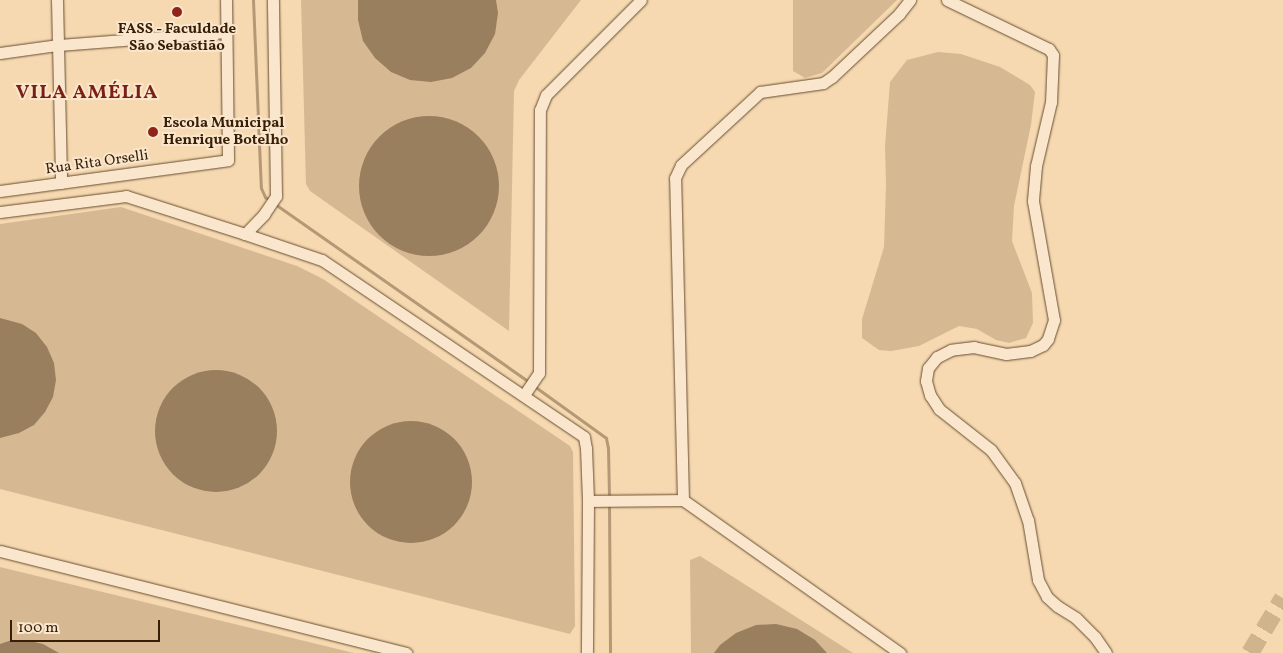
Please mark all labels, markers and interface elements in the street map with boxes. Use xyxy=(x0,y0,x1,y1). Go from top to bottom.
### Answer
marker: FASS - Faculdade São Sebastião xyxy=(171,6,183,18)
place label: FASS - Faculdade São Sebastião xyxy=(117,20,237,55)
district label: VILA AMÉLIA xyxy=(14,81,160,105)
place label: Escola Municipal Henrique Botelho xyxy=(163,114,288,149)
marker: Escola Municipal Henrique Botelho xyxy=(147,126,159,138)
street label: Rua Rita Orselli xyxy=(44,147,150,179)
scale bar xyxy=(12,610,162,642)
text: 100 m xyxy=(18,618,58,639)

